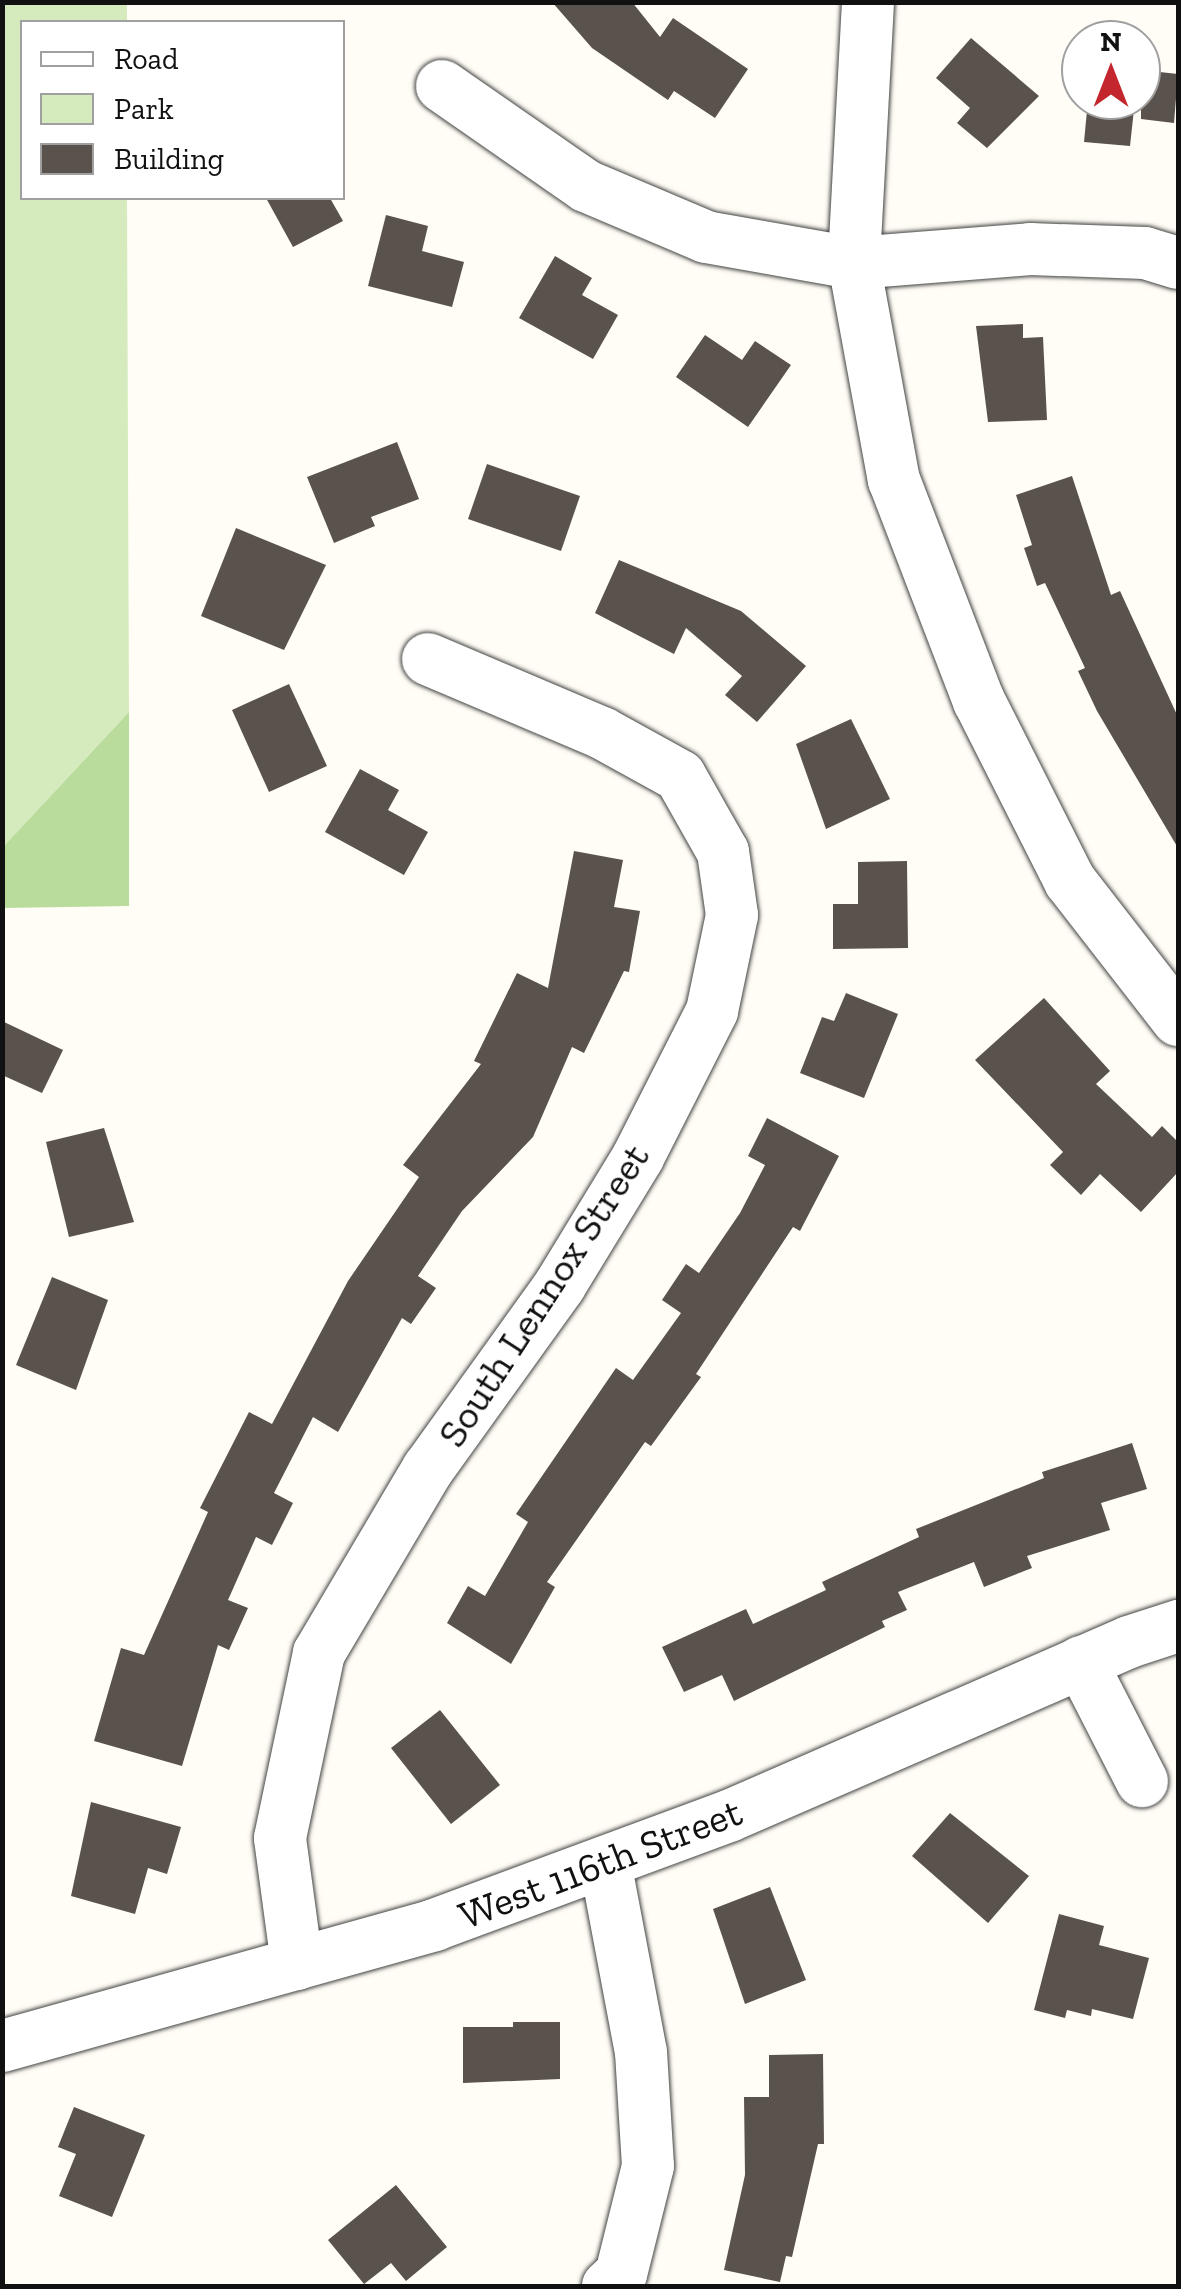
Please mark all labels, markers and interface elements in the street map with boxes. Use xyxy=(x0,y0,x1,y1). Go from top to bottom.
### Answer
legend xyxy=(20,20,345,200)
north arrow xyxy=(1061,20,1161,120)
text: N xyxy=(1100,25,1122,58)
text: Road xyxy=(114,41,179,77)
text: Park xyxy=(114,91,174,127)
text: Building xyxy=(114,141,224,177)
street label: South Lennox Street xyxy=(427,1134,659,1456)
street label: West 116th Street xyxy=(452,1787,748,1939)

